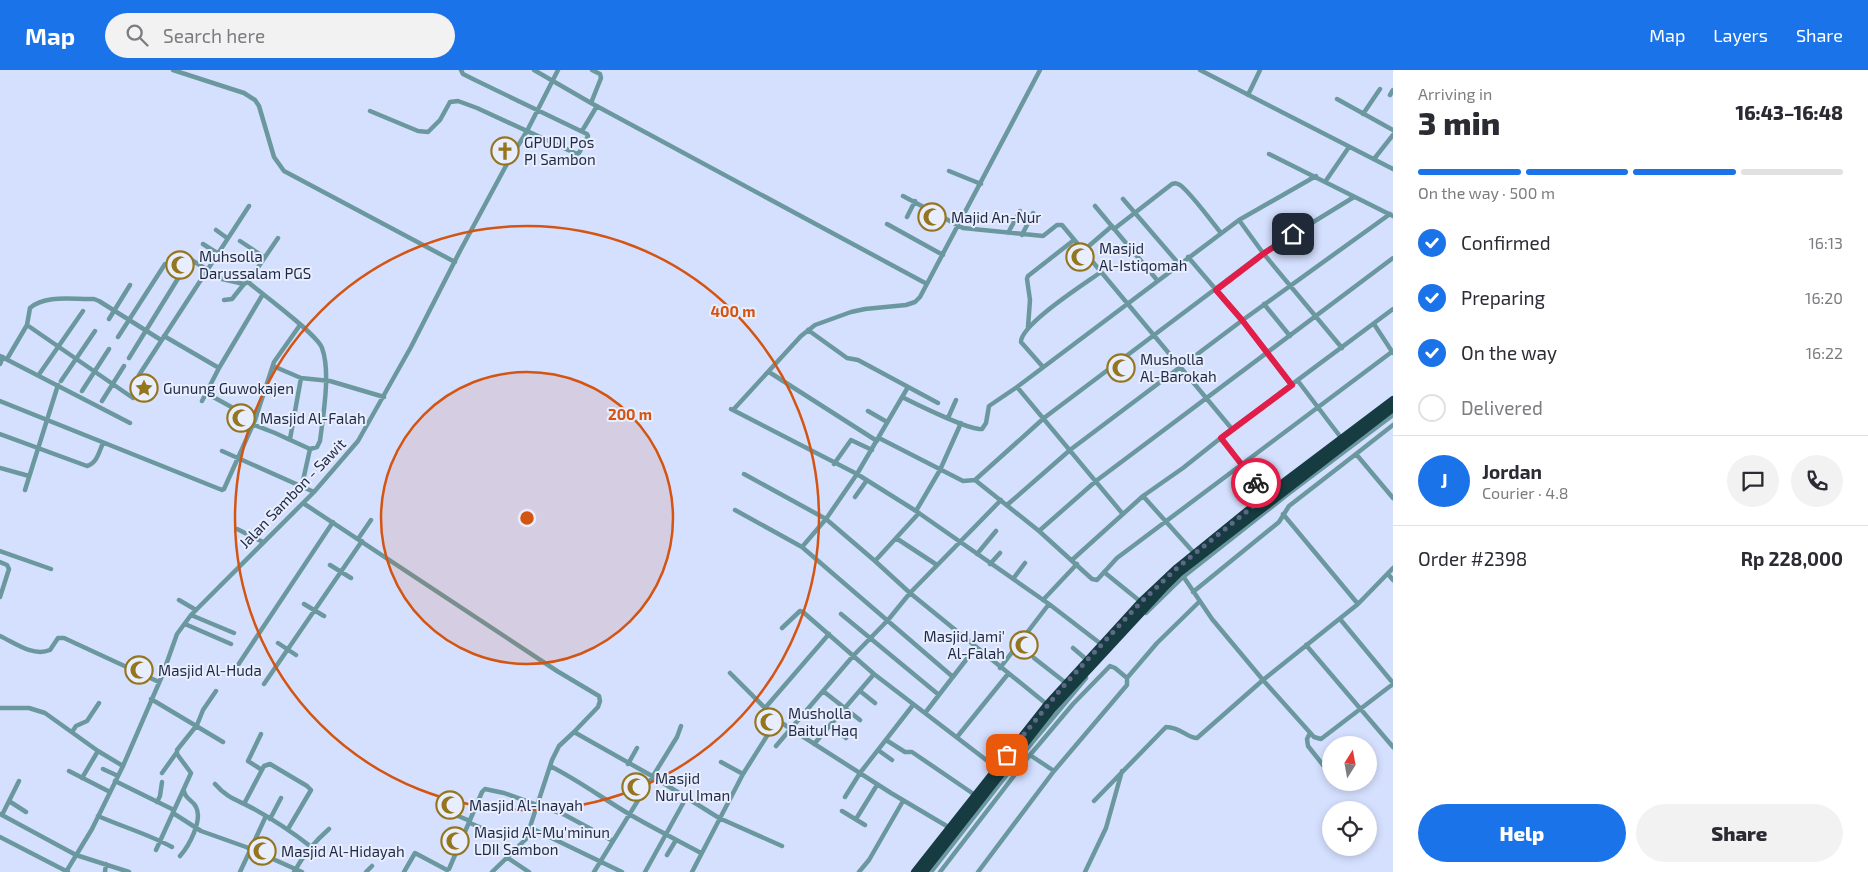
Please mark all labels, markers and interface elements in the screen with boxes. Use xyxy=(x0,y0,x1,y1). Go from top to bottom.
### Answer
search box xyxy=(105,13,455,58)
text: Map xyxy=(25,21,75,50)
icon: search xyxy=(123,21,151,49)
text: Search here xyxy=(163,24,265,47)
text: Map xyxy=(1649,24,1685,46)
text: Layers xyxy=(1713,24,1768,46)
text: Share xyxy=(1796,24,1843,46)
text: Arriving in xyxy=(1418,84,1492,103)
text: 16:43–16:48 xyxy=(1736,101,1843,124)
text: 3 min xyxy=(1418,103,1500,141)
place label: GPUDI Pos PI Sambon xyxy=(524,133,596,168)
church icon: GPUDI Pos PI Sambon xyxy=(490,136,520,166)
text: On the way · 500 m xyxy=(1418,183,1555,202)
mosque icon: Majid An-Nur xyxy=(917,202,947,232)
place label: Majid An-Nur xyxy=(951,208,1041,227)
pin xyxy=(1272,213,1314,255)
icon: home xyxy=(1279,220,1307,248)
icon: check xyxy=(1418,229,1446,257)
text: Confirmed xyxy=(1461,231,1551,254)
text: 16:13 xyxy=(1808,233,1843,252)
place label: Masjid Al-Istiqomah xyxy=(1099,239,1187,274)
mosque icon: Masjid Al-Istiqomah xyxy=(1065,242,1095,272)
place label: Muhsolla Darussalam PGS xyxy=(199,247,311,282)
mosque icon: Muhsolla Darussalam PGS xyxy=(165,250,195,280)
icon: check xyxy=(1418,284,1446,312)
text: Preparing xyxy=(1461,286,1545,309)
text: 16:20 xyxy=(1805,288,1843,307)
text: 400 m xyxy=(711,302,755,320)
icon: check xyxy=(1418,339,1446,367)
text: On the way xyxy=(1461,341,1557,364)
text: 16:22 xyxy=(1806,343,1843,362)
place label: Musholla Al-Barokah xyxy=(1140,350,1217,385)
mosque icon: Musholla Al-Barokah xyxy=(1106,353,1136,383)
place icon: Gunung Guwokajen xyxy=(129,373,159,403)
place label: Gunung Guwokajen xyxy=(163,379,294,398)
text: Delivered xyxy=(1461,396,1543,419)
mosque icon: Masjid Al-Falah xyxy=(226,403,256,433)
text: 200 m xyxy=(608,405,652,423)
place label: Masjid Al-Falah xyxy=(260,409,366,428)
street label: Jalan Sambon - Sawit xyxy=(235,434,349,552)
button: chat xyxy=(1727,455,1779,507)
button: phone xyxy=(1791,455,1843,507)
courier xyxy=(1231,458,1281,508)
text: Jordan xyxy=(1482,460,1542,483)
icon: bike xyxy=(1242,469,1270,497)
text: J xyxy=(1440,469,1448,492)
text: Courier · 4.8 xyxy=(1482,483,1569,502)
centre of rings xyxy=(518,509,536,527)
text: Order #2398 xyxy=(1418,547,1527,570)
text: Rp 228,000 xyxy=(1741,547,1843,570)
place label: Masjid Jami' Al-Falah xyxy=(924,627,1005,662)
mosque icon: Masjid Jami' Al-Falah xyxy=(1009,630,1039,660)
mosque icon: Masjid Al-Huda xyxy=(124,655,154,685)
place label: Masjid Al-Huda xyxy=(158,661,262,680)
place label: Musholla Baitul Haq xyxy=(788,704,858,739)
mosque icon: Musholla Baitul Haq xyxy=(754,707,784,737)
pin xyxy=(986,734,1028,776)
north arrow xyxy=(1322,736,1378,791)
map controls xyxy=(1322,736,1377,856)
icon: bag xyxy=(993,741,1021,769)
place label: Masjid Nurul Iman xyxy=(655,769,730,804)
mosque icon: Masjid Nurul Iman xyxy=(621,772,651,802)
mosque icon: Masjid Al-Inayah xyxy=(435,790,465,820)
place label: Masjid Al-Inayah xyxy=(469,796,583,815)
button: locate xyxy=(1322,801,1377,856)
button: Help xyxy=(1418,804,1626,862)
button: Share xyxy=(1636,804,1843,862)
place label: Masjid Al-Mu'minun LDII Sambon xyxy=(474,823,610,858)
mosque icon: Masjid Al-Mu'minun LDII Sambon xyxy=(440,826,470,856)
mosque icon: Masjid Al-Hidayah xyxy=(247,836,277,866)
place label: Masjid Al-Hidayah xyxy=(281,842,405,861)

